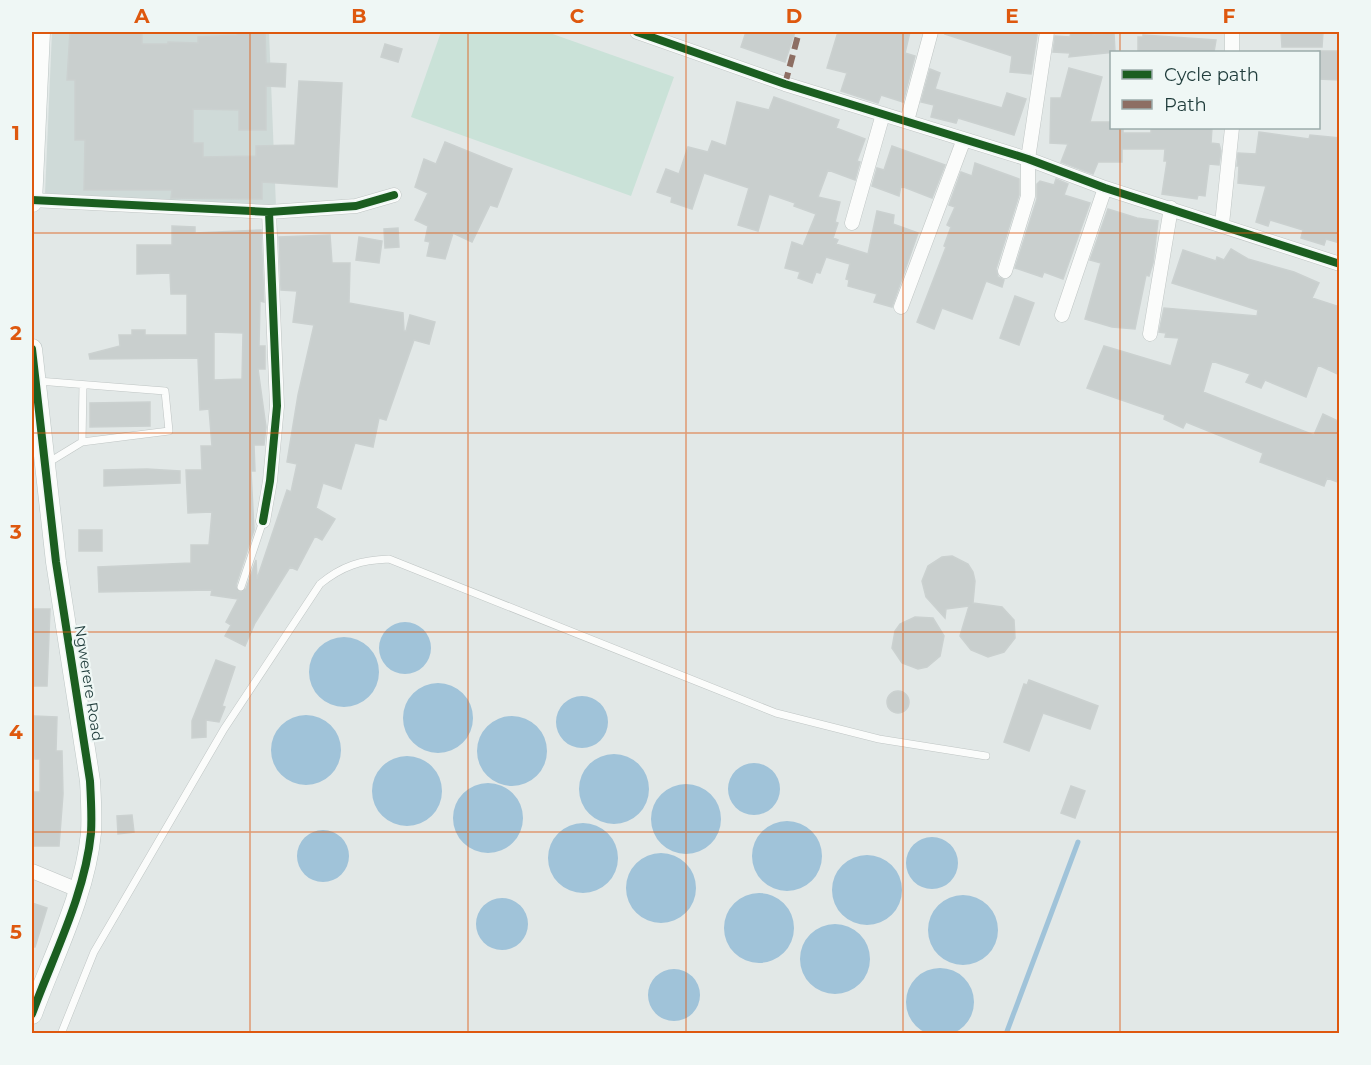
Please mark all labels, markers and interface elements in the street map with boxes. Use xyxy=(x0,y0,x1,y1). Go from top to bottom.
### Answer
text: A xyxy=(133,4,150,28)
text: B xyxy=(351,4,367,28)
text: C xyxy=(570,4,585,28)
text: D xyxy=(786,4,802,28)
text: E xyxy=(1005,4,1019,28)
text: F xyxy=(1223,4,1236,28)
legend xyxy=(1110,51,1320,129)
text: Cycle path xyxy=(1164,64,1259,86)
text: Path xyxy=(1164,94,1207,116)
text: 1 xyxy=(12,121,20,145)
text: 2 xyxy=(10,321,22,345)
text: 3 xyxy=(9,520,22,544)
street label: Ngwerere Road xyxy=(70,624,108,742)
text: 4 xyxy=(9,720,23,744)
text: 5 xyxy=(10,920,22,944)

